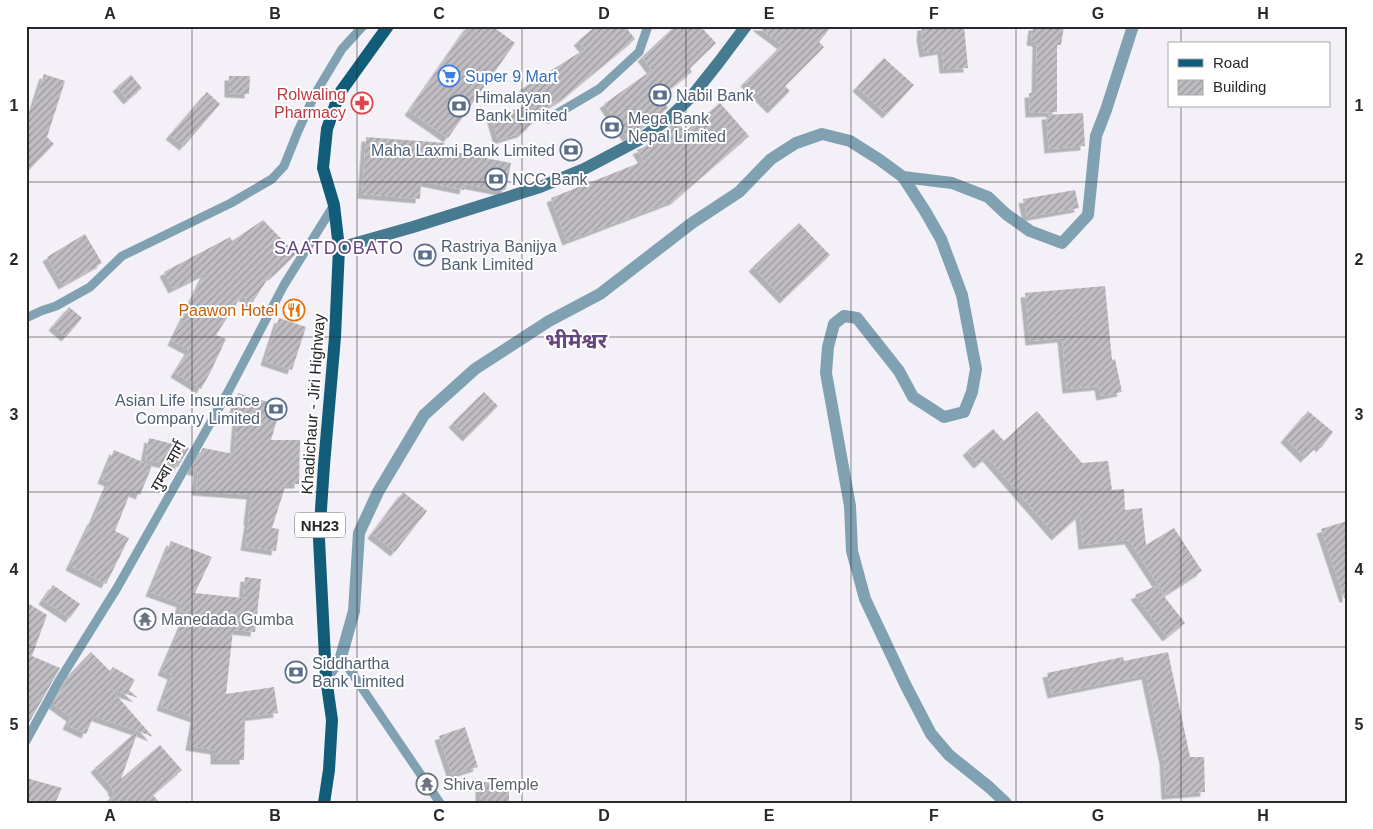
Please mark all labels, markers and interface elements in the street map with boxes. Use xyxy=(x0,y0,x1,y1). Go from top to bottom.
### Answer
text: A xyxy=(104,5,116,22)
text: B xyxy=(269,5,281,22)
text: C xyxy=(433,5,445,22)
text: D xyxy=(598,5,610,22)
text: E xyxy=(764,5,775,22)
text: F xyxy=(929,5,939,22)
text: G xyxy=(1092,5,1104,22)
text: H xyxy=(1257,5,1269,22)
legend xyxy=(1168,42,1330,108)
text: Road xyxy=(1213,54,1249,71)
supermarket icon: Super 9 Mart xyxy=(437,64,461,88)
place label: Super 9 Mart xyxy=(465,68,558,85)
text: Building xyxy=(1213,78,1266,95)
bank icon: Nabil Bank xyxy=(648,83,672,107)
place label: Rolwaling Pharmacy xyxy=(274,86,346,121)
place label: Nabil Bank xyxy=(676,87,754,104)
place label: Himalayan Bank Limited xyxy=(475,89,568,124)
pharmacy icon: Rolwaling Pharmacy xyxy=(350,91,374,115)
bank icon: Himalayan Bank Limited xyxy=(447,94,471,118)
text: 1 xyxy=(10,97,19,114)
text: 1 xyxy=(1355,97,1364,114)
place label: Mega Bank Nepal Limited xyxy=(628,110,726,145)
bank icon: Mega Bank Nepal Limited xyxy=(600,115,624,139)
bank icon: Maha Laxmi Bank Limited xyxy=(559,138,583,162)
place label: Maha Laxmi Bank Limited xyxy=(371,142,555,159)
bank icon: NCC Bank xyxy=(484,167,508,191)
place label: NCC Bank xyxy=(512,171,589,188)
district label: SAATDOBATO xyxy=(274,238,404,258)
place label: Rastriya Banijya Bank Limited xyxy=(441,238,557,273)
bank icon: Rastriya Banijya Bank Limited xyxy=(413,243,437,267)
text: 2 xyxy=(10,251,19,268)
text: 2 xyxy=(1355,251,1364,268)
restaurant icon: Paawon Hotel xyxy=(282,298,306,322)
place label: Paawon Hotel xyxy=(178,302,278,319)
street label: Khadichaur - Jiri Highway xyxy=(298,313,328,495)
district label: भीमेश्वर xyxy=(545,329,608,352)
place label: Asian Life Insurance Company Limited xyxy=(115,392,260,427)
bank icon: Asian Life Insurance Company Limited xyxy=(264,397,288,421)
text: 3 xyxy=(10,406,19,423)
text: 3 xyxy=(1355,406,1364,423)
street label: गुम्बा मार्ग xyxy=(146,437,191,495)
road number: NH23 xyxy=(295,512,345,538)
text: 4 xyxy=(10,561,19,578)
text: 4 xyxy=(1355,561,1364,578)
temple icon: Manedada Gumba xyxy=(133,607,157,631)
place label: Manedada Gumba xyxy=(161,611,294,628)
place label: Siddhartha Bank Limited xyxy=(312,655,405,690)
bank icon: Siddhartha Bank Limited xyxy=(284,660,308,684)
text: 5 xyxy=(10,716,19,733)
text: 5 xyxy=(1355,716,1364,733)
temple icon: Shiva Temple xyxy=(415,772,439,796)
place label: Shiva Temple xyxy=(443,776,539,793)
text: A xyxy=(104,807,116,824)
text: B xyxy=(269,807,281,824)
text: C xyxy=(433,807,445,824)
text: D xyxy=(598,807,610,824)
text: E xyxy=(764,807,775,824)
text: F xyxy=(929,807,939,824)
text: G xyxy=(1092,807,1104,824)
text: H xyxy=(1257,807,1269,824)

